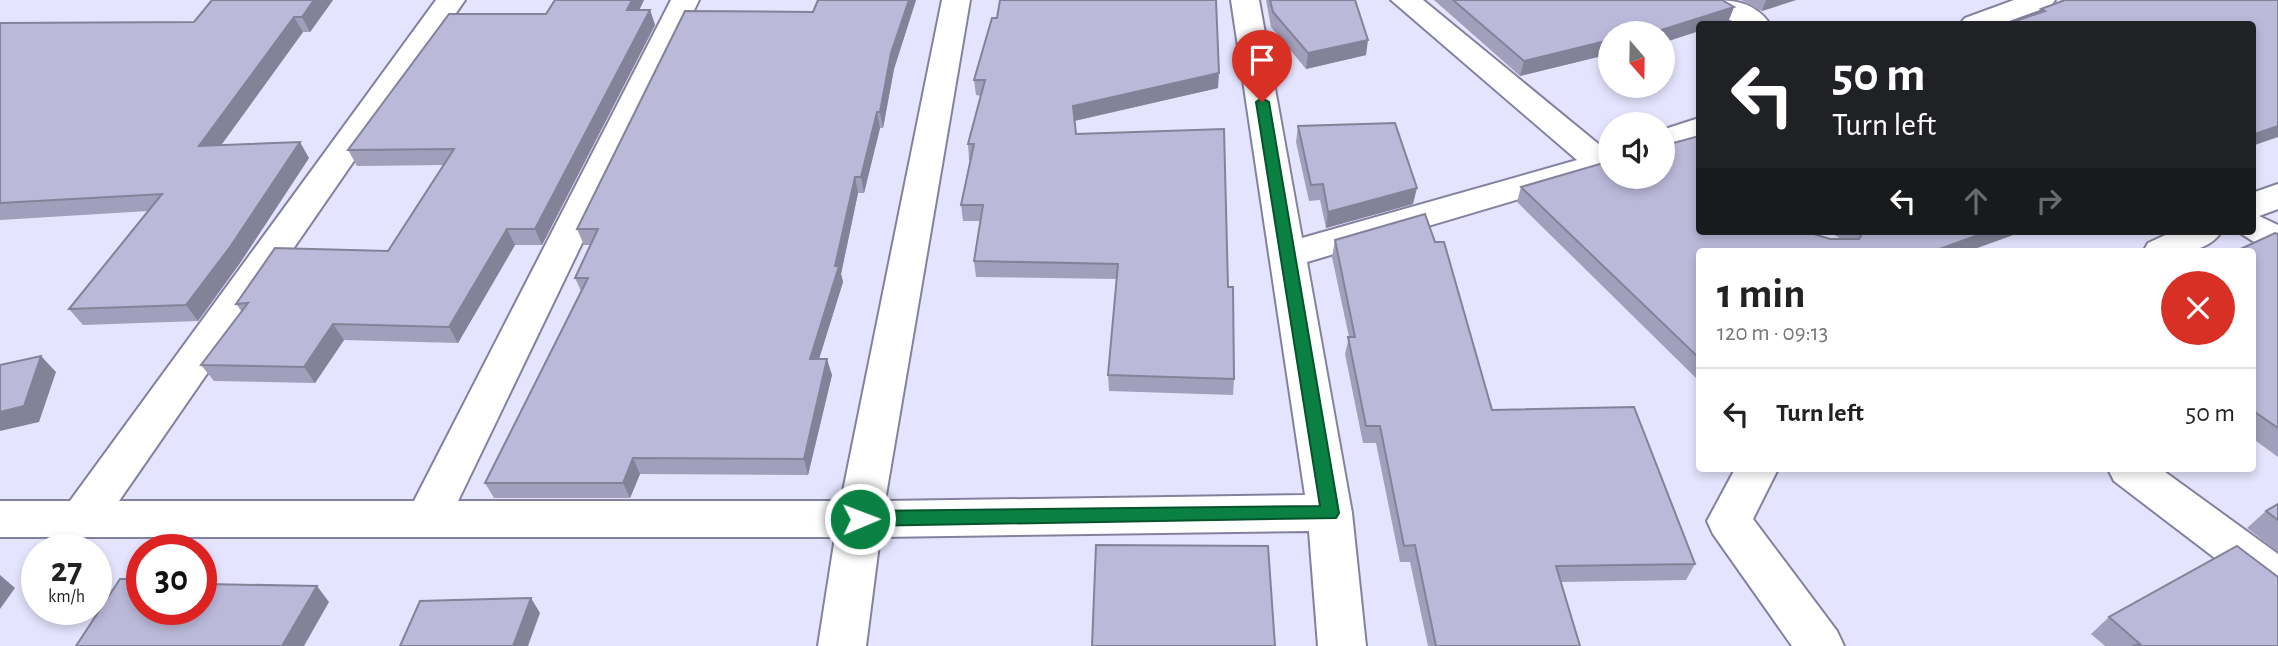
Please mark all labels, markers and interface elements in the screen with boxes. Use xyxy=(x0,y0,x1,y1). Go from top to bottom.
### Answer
north arrow xyxy=(1598,21,1675,98)
map controls xyxy=(1598,21,1675,189)
pin xyxy=(1232,30,1292,102)
icon: arrive xyxy=(1243,41,1281,79)
icon: left xyxy=(1717,49,1808,140)
text: 50 m xyxy=(1832,51,1926,100)
text: Turn left xyxy=(1832,109,1936,141)
button: sound xyxy=(1598,112,1675,189)
icon: left xyxy=(1884,182,1922,220)
icon: ahead xyxy=(1957,182,1995,220)
icon: right xyxy=(2030,182,2068,220)
button: close xyxy=(2161,271,2235,345)
text: 1 min xyxy=(1717,273,1806,315)
text: 120 m · 09:13 xyxy=(1717,322,1828,345)
icon: left xyxy=(1717,395,1755,433)
text: Turn left xyxy=(1776,400,1864,426)
text: 50 m xyxy=(2185,400,2235,426)
position arrow xyxy=(823,482,897,556)
speed limit sign: 30 xyxy=(126,534,217,625)
text: 27 xyxy=(51,553,82,588)
text: km/h xyxy=(48,588,85,606)

